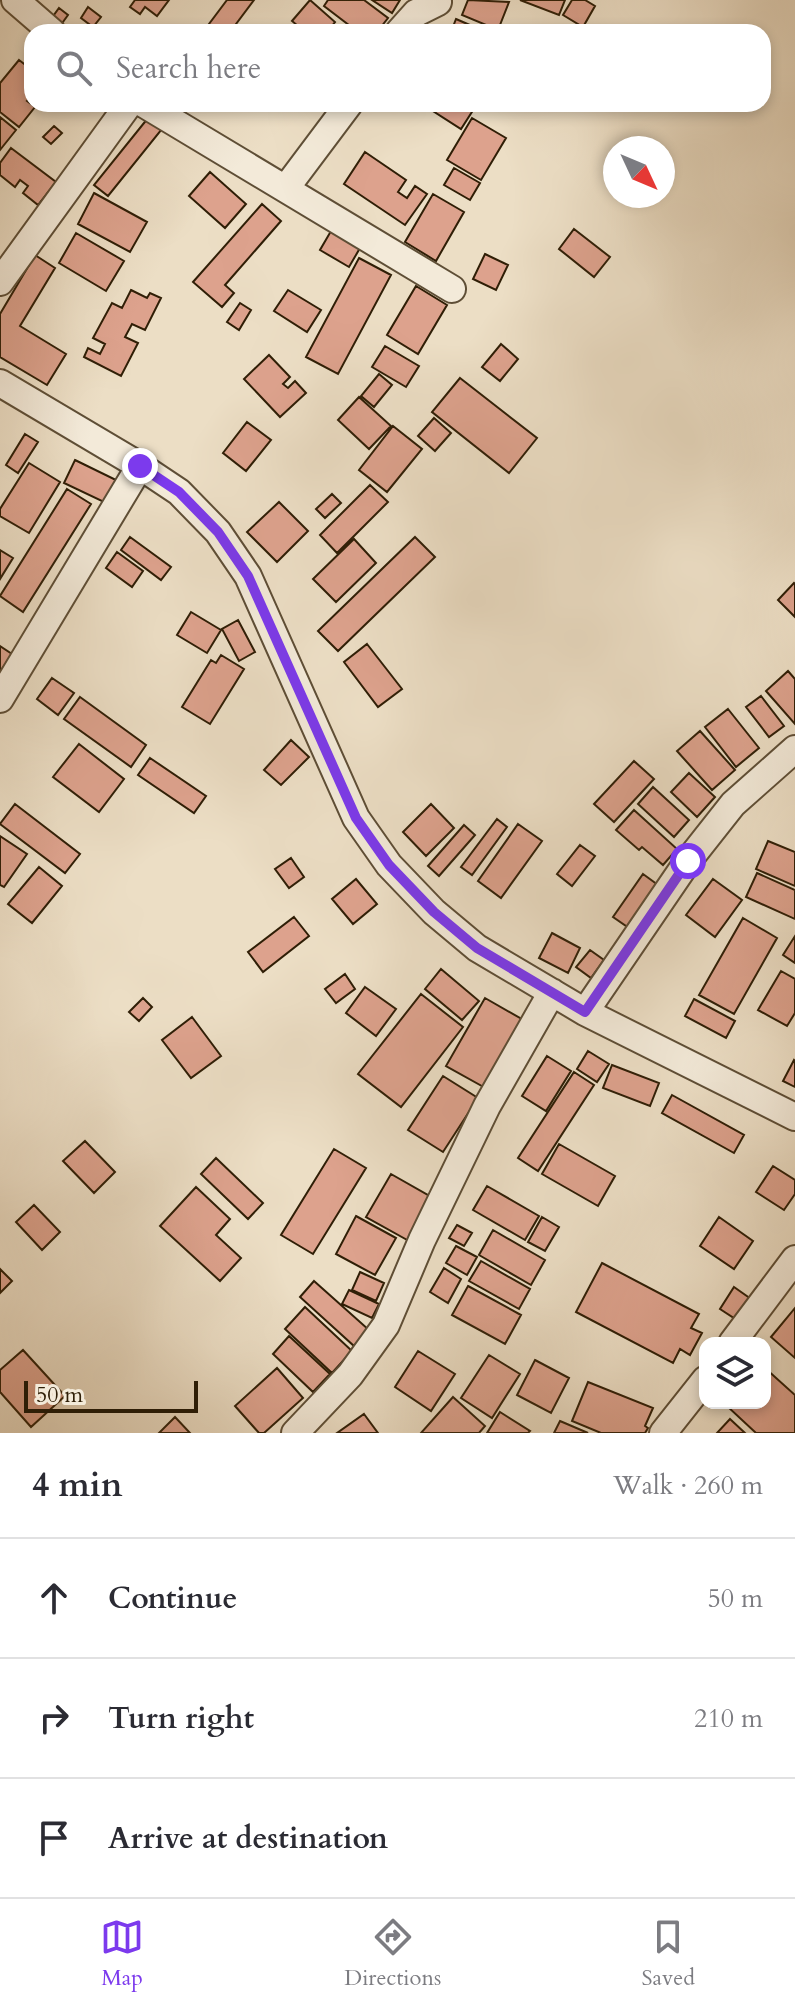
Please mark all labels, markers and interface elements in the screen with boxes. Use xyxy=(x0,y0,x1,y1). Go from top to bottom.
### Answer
search box xyxy=(24,24,771,112)
icon: search xyxy=(52,46,96,90)
text: Search here xyxy=(116,48,261,89)
north arrow xyxy=(603,136,675,208)
route end xyxy=(122,448,158,484)
route start xyxy=(670,843,706,879)
map controls xyxy=(699,1337,771,1409)
button: layers xyxy=(699,1337,771,1409)
scale bar xyxy=(24,1377,198,1413)
text: 50 m xyxy=(36,1380,83,1410)
text: 4 min xyxy=(32,1462,123,1508)
text: Walk · 260 m xyxy=(613,1468,763,1503)
icon: ahead xyxy=(32,1576,76,1620)
text: Continue xyxy=(108,1578,237,1619)
text: 50 m xyxy=(707,1581,763,1616)
icon: right xyxy=(32,1696,76,1740)
text: Turn right xyxy=(108,1698,254,1739)
text: 210 m xyxy=(694,1701,763,1736)
icon: arrive xyxy=(32,1816,76,1860)
text: Arrive at destination xyxy=(108,1818,388,1859)
tab: Map xyxy=(100,1915,144,1993)
tab: Directions xyxy=(344,1915,441,1993)
tab: Saved xyxy=(642,1915,695,1993)

